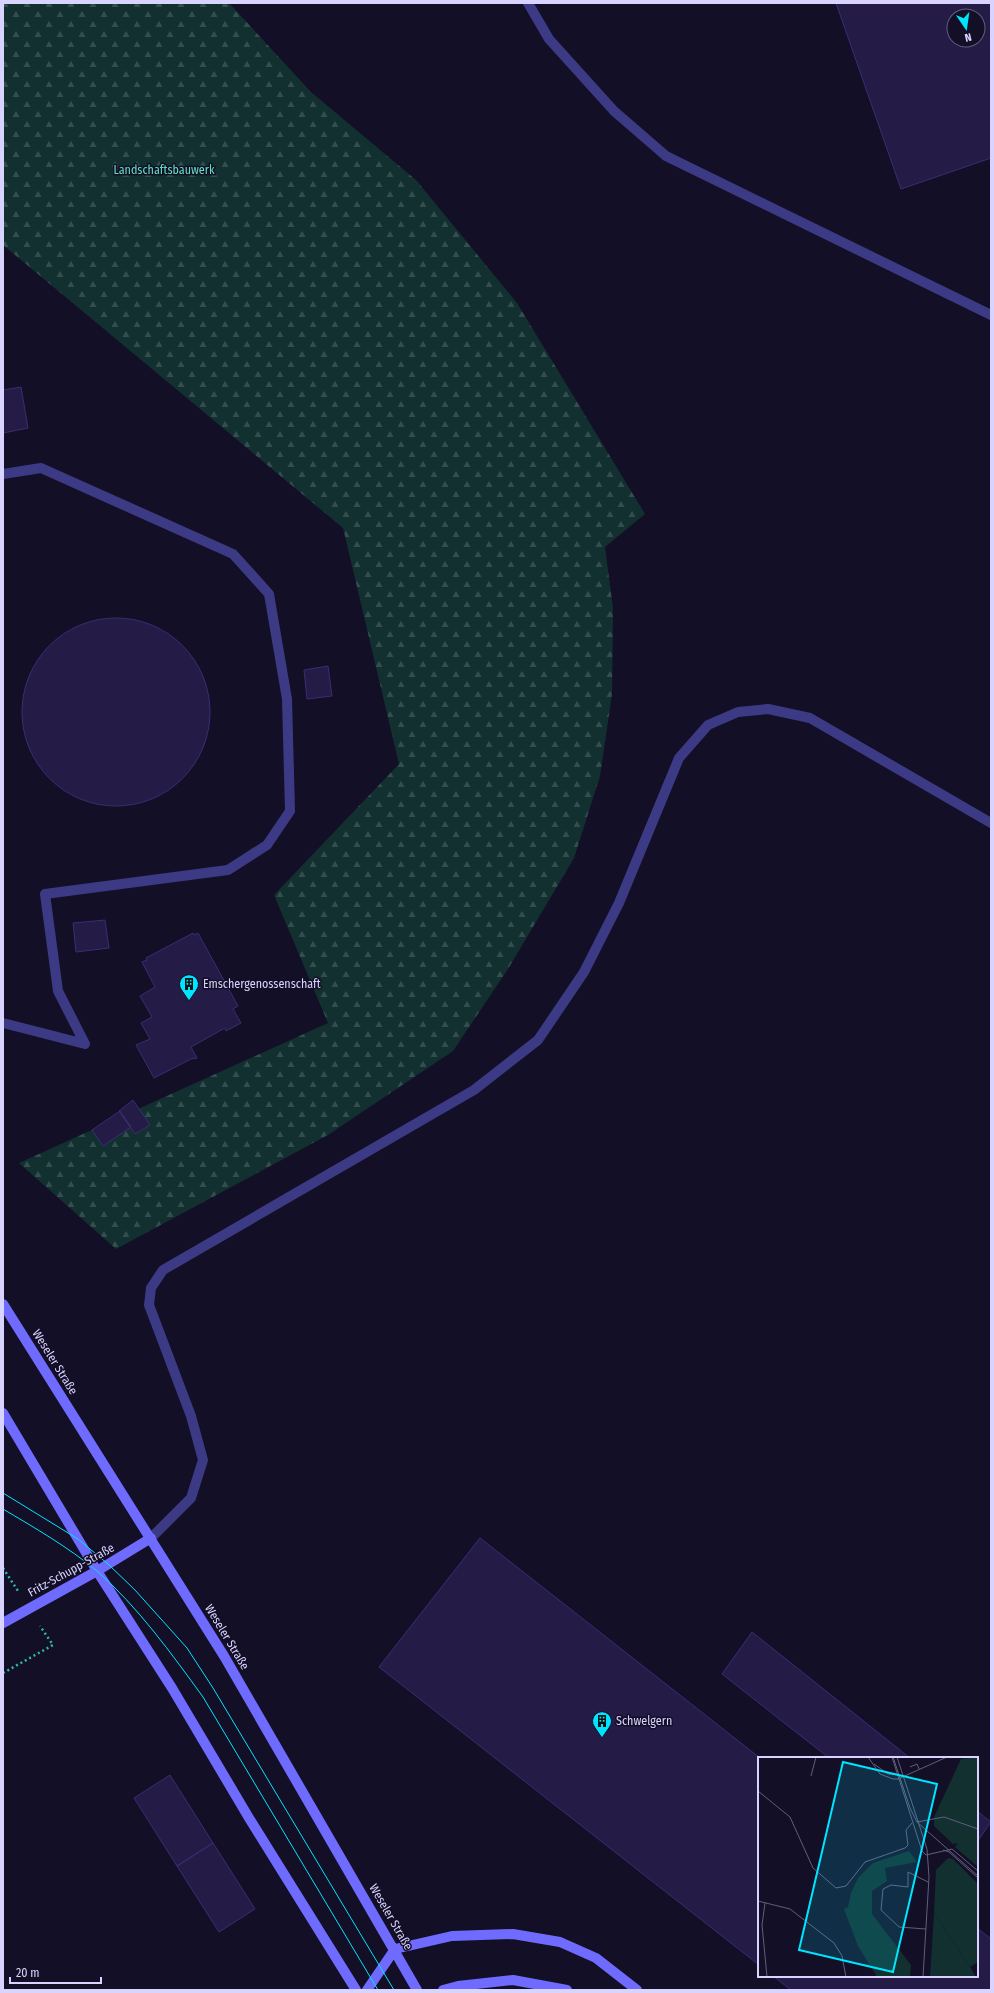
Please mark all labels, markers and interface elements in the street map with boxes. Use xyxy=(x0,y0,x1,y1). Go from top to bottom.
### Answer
north arrow xyxy=(946,8,986,48)
text: N xyxy=(963,30,973,44)
park label: Landschaftsbauwerk xyxy=(113,163,215,177)
building icon: Emschergenossenschaft xyxy=(178,973,200,1001)
place label: Emschergenossenschaft xyxy=(203,977,321,991)
street label: Weseler Straße xyxy=(30,1327,81,1397)
street label: Fritz-Schupp-Straße xyxy=(25,1540,117,1600)
street label: Weseler Straße xyxy=(202,1602,252,1672)
building icon: Schwelgern xyxy=(591,1710,613,1738)
place label: Schwelgern xyxy=(616,1714,672,1728)
inset map xyxy=(758,1757,978,1977)
street label: Weseler Straße xyxy=(366,1882,416,1953)
scale bar xyxy=(10,1959,101,1985)
text: 20 m xyxy=(16,1966,40,1980)

